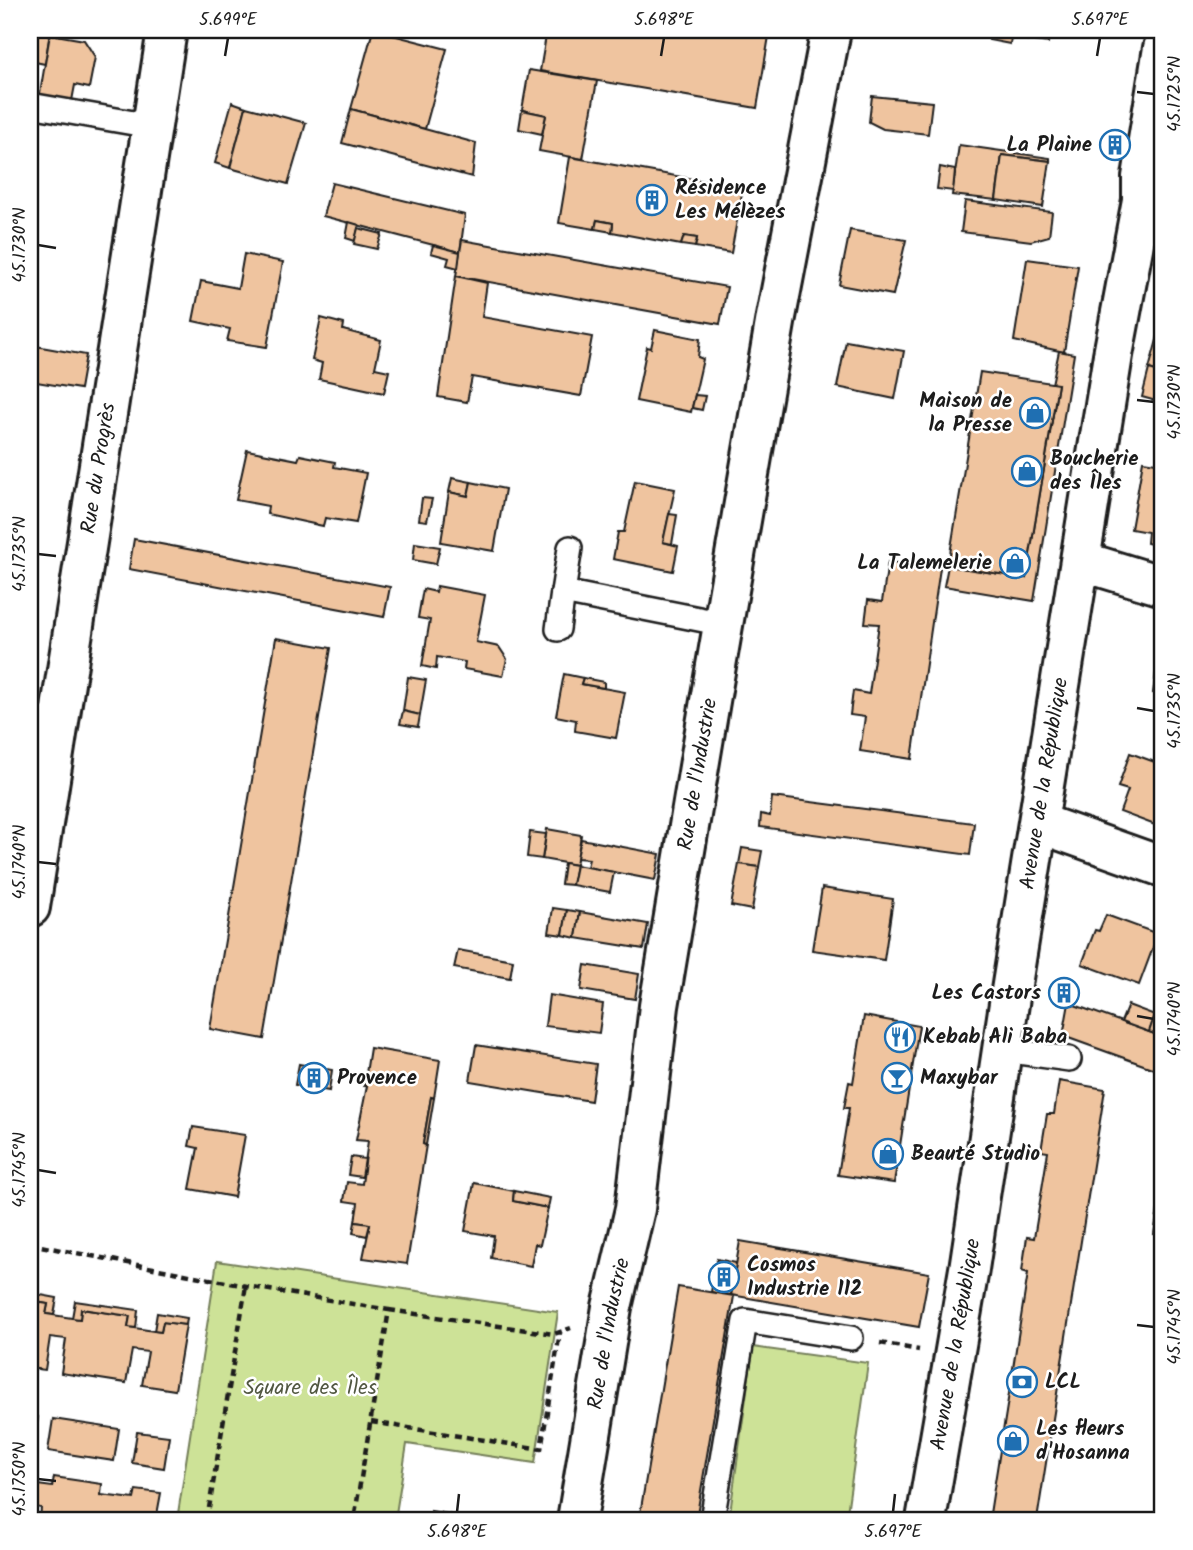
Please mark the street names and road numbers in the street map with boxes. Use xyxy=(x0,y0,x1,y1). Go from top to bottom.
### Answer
street label: Rue du Progrès xyxy=(72,400,125,536)
street label: Avenue de la République xyxy=(1011,674,1078,892)
street label: Rue de l'Industrie xyxy=(669,695,727,853)
street label: Avenue de la République xyxy=(922,1236,990,1453)
street label: Rue de l'Industrie xyxy=(579,1254,640,1412)

